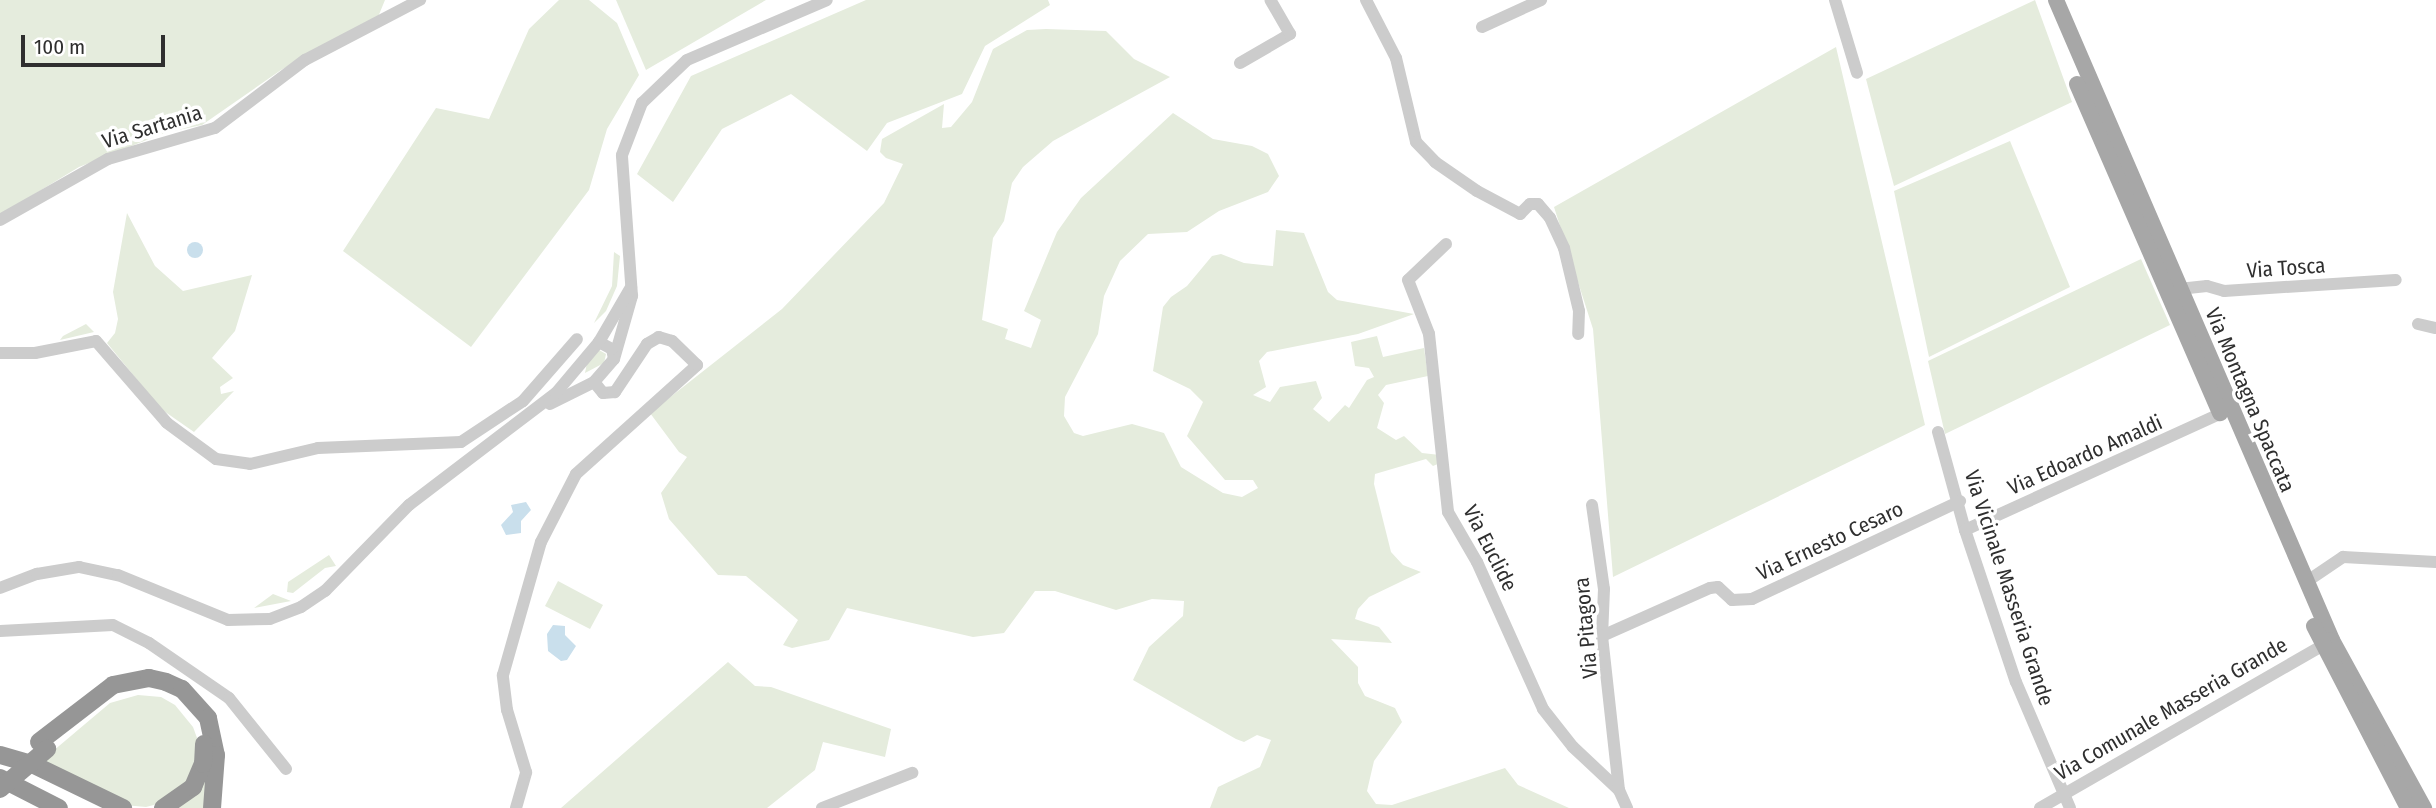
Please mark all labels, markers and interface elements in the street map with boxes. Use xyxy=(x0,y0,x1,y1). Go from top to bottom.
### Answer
scale bar xyxy=(24,21,168,65)
text: 100 m xyxy=(34,34,85,60)
street label: Via Sartania xyxy=(99,100,205,154)
street label: Via Tosca xyxy=(2246,253,2326,283)
street label: Via Montagna Spaccata xyxy=(2200,304,2300,496)
street label: Via Edoardo Amaldi xyxy=(2004,410,2166,500)
street label: Via Vicinale Masseria Grande xyxy=(1959,467,2059,709)
street label: Via Ernesto Cesaro xyxy=(1753,496,1907,586)
street label: Via Euclide xyxy=(1458,501,1522,595)
street label: Via Pitagora xyxy=(1569,576,1603,680)
street label: Via Comunale Masseria Grande xyxy=(2050,632,2292,786)

